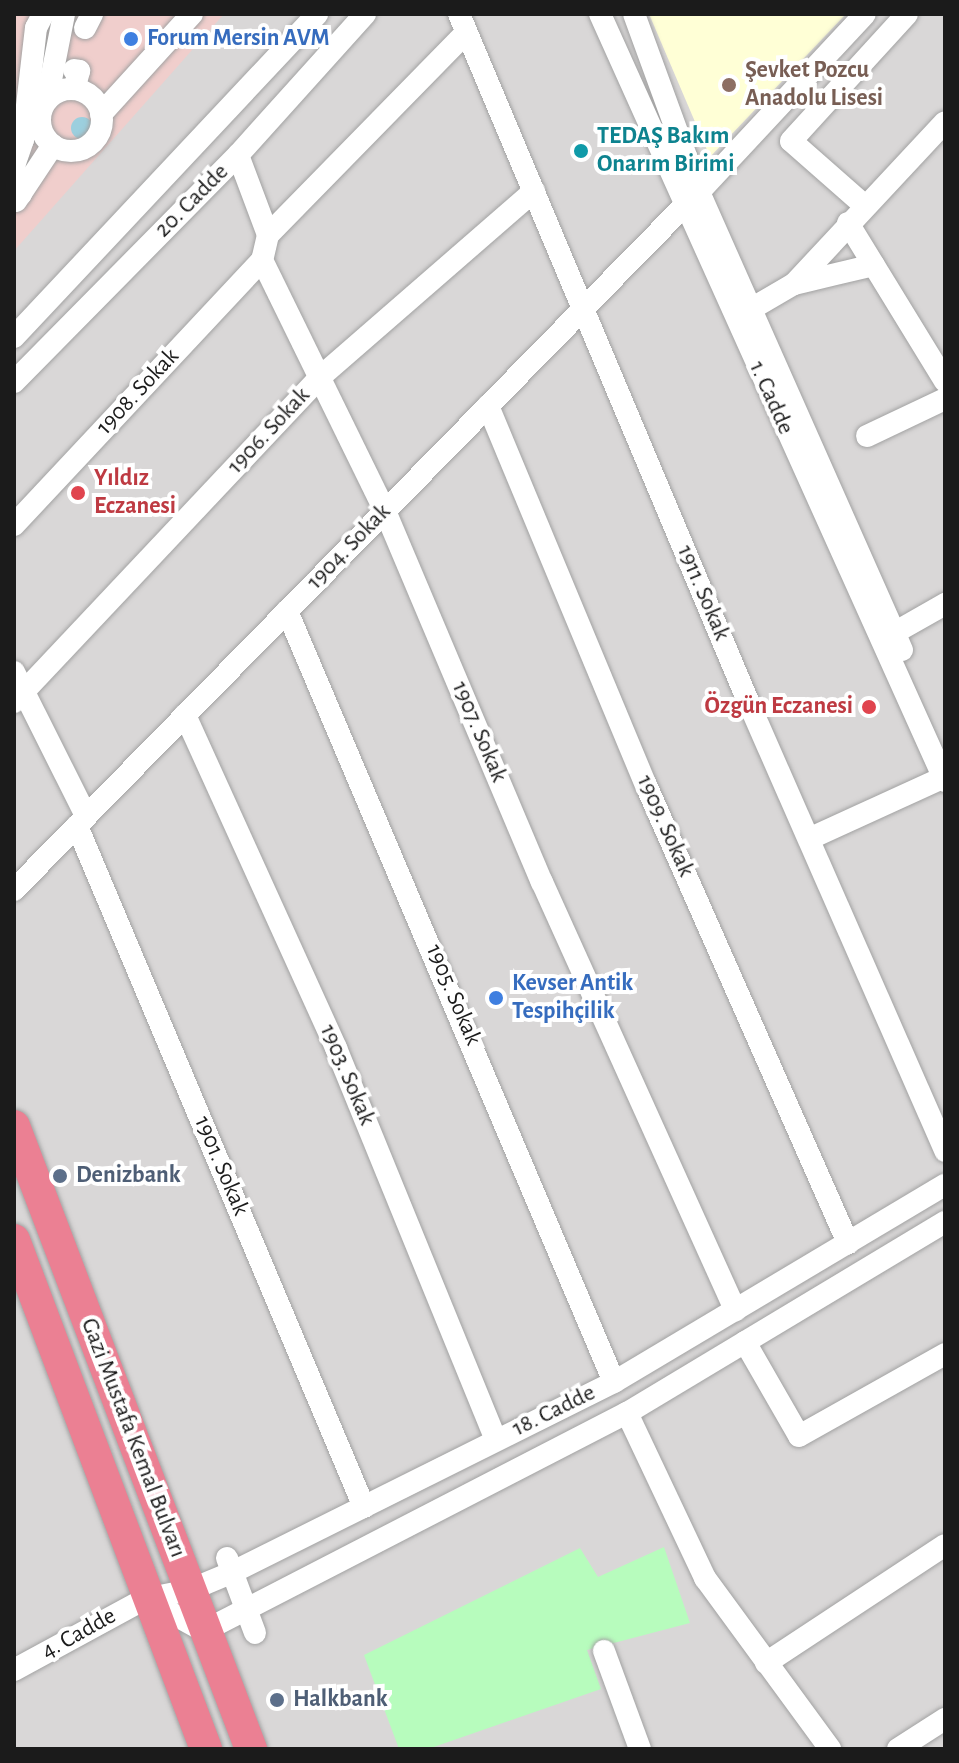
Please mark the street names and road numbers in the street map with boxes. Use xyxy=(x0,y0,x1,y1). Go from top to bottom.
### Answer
street label: 20. Cadde xyxy=(149,158,235,244)
street label: 1908. Sokak xyxy=(91,343,185,441)
street label: 1. Cadde xyxy=(742,357,800,439)
street label: 1906. Sokak xyxy=(222,382,316,480)
street label: 1904. Sokak xyxy=(301,498,397,596)
street label: 1911. Sokak xyxy=(670,541,736,645)
street label: 1907. Sokak xyxy=(445,677,513,787)
street label: 1909. Sokak xyxy=(630,771,700,881)
street label: 1905. Sokak xyxy=(419,940,487,1050)
street label: 1903. Sokak xyxy=(313,1020,381,1130)
street label: 1901. Sokak xyxy=(187,1112,255,1220)
street label: Gazi Mustafa Kemal Bulvarı xyxy=(74,1314,192,1562)
street label: 18. Cadde xyxy=(508,1379,600,1443)
street label: 4. Cadde xyxy=(37,1602,121,1666)

